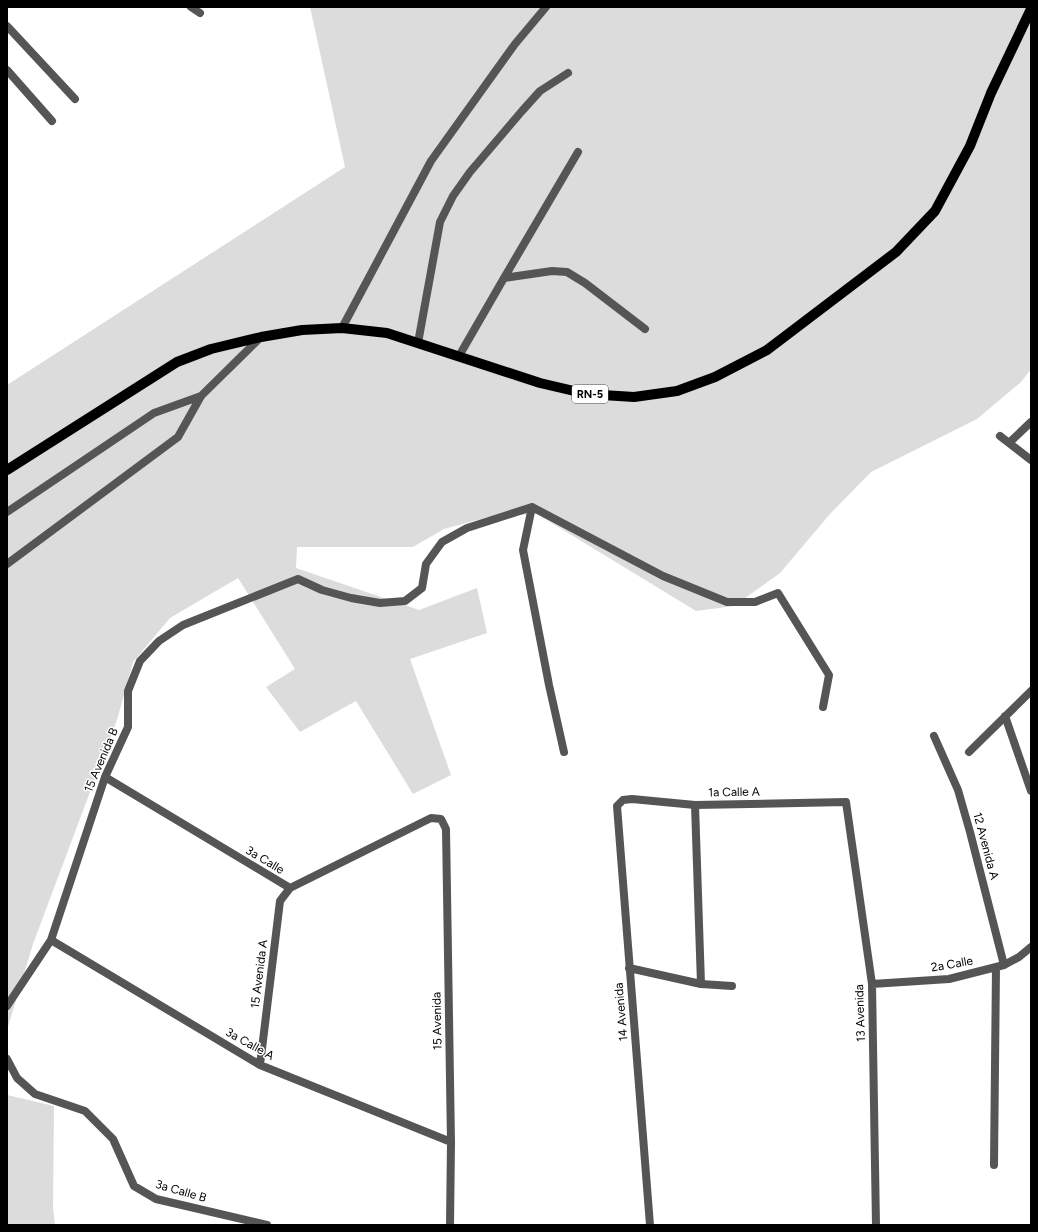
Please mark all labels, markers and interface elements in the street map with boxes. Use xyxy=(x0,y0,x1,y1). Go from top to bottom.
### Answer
road number: RN-5 xyxy=(572,385,608,403)
street label: 15 Avenida B xyxy=(81,726,121,794)
street label: 1a Calle A xyxy=(708,785,760,799)
street label: 12 Avenida A xyxy=(970,811,1002,881)
street label: 3a Calle xyxy=(243,843,287,877)
street label: 15 Avenida A xyxy=(248,939,270,1009)
street label: 2a Calle xyxy=(930,953,975,975)
street label: 14 Avenida xyxy=(611,982,631,1042)
street label: 13 Avenida xyxy=(852,984,868,1042)
street label: 15 Avenida xyxy=(429,992,445,1050)
street label: 3a Calle A xyxy=(223,1025,277,1063)
street label: 3a Calle B xyxy=(154,1177,208,1205)

